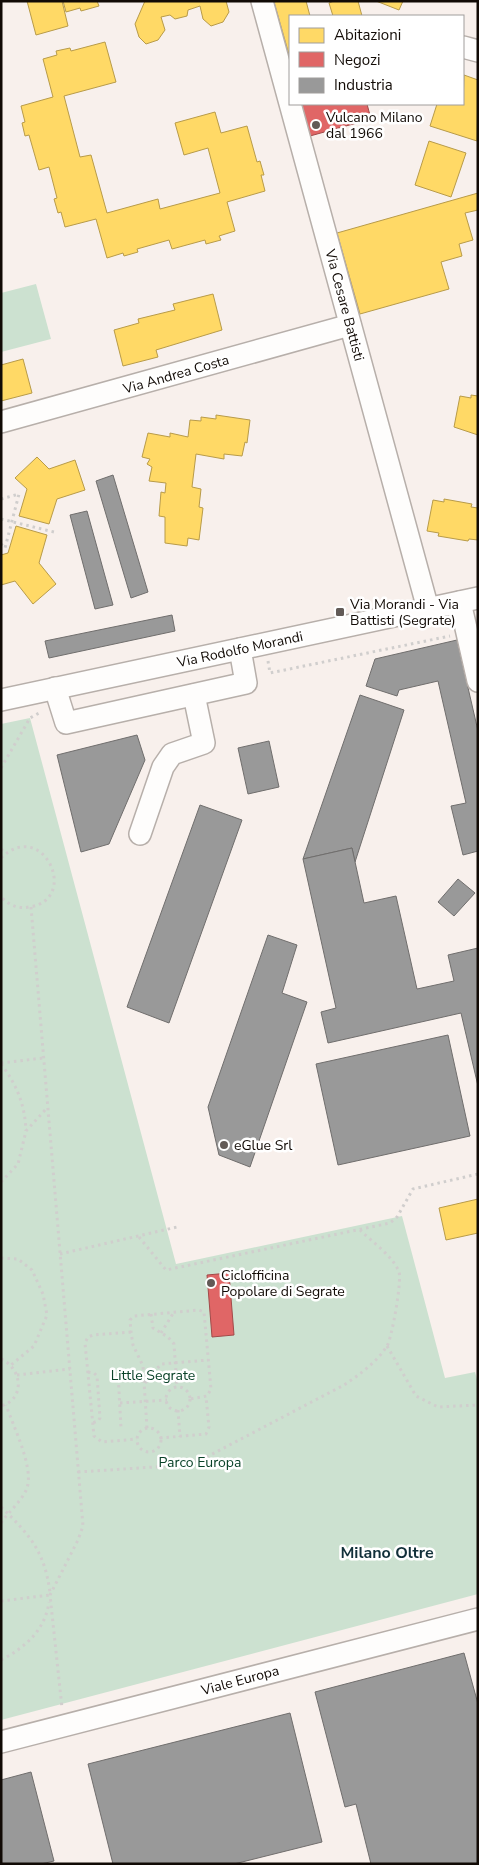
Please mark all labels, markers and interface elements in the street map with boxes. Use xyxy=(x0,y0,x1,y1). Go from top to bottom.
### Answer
legend xyxy=(289,15,464,105)
text: Abitazioni xyxy=(334,25,401,45)
text: Negozi xyxy=(334,50,381,70)
text: Industria xyxy=(334,75,393,95)
place label: Vulcano Milano dal 1966 xyxy=(325,108,423,143)
marker: Vulcano Milano dal 1966 xyxy=(310,119,322,131)
street label: Via Cesare Battisti xyxy=(320,246,369,363)
street label: Via Andrea Costa xyxy=(120,350,231,399)
place label: Via Morandi - Via Battisti (Segrate) xyxy=(349,595,459,630)
marker: Via Morandi - Via Battisti (Segrate) xyxy=(334,606,346,618)
street label: Via Rodolfo Morandi xyxy=(174,627,305,672)
place label: eGlue Srl xyxy=(234,1136,293,1155)
marker: eGlue Srl xyxy=(218,1139,230,1151)
place label: Ciclofficina Popolare di Segrate xyxy=(221,1266,345,1301)
marker: Ciclofficina Popolare di Segrate xyxy=(205,1277,217,1289)
park label: Little Segrate xyxy=(111,1366,195,1385)
park label: Parco Europa xyxy=(159,1453,241,1472)
district label: Milano Oltre xyxy=(340,1542,434,1564)
street label: Viale Europa xyxy=(198,1661,281,1700)

